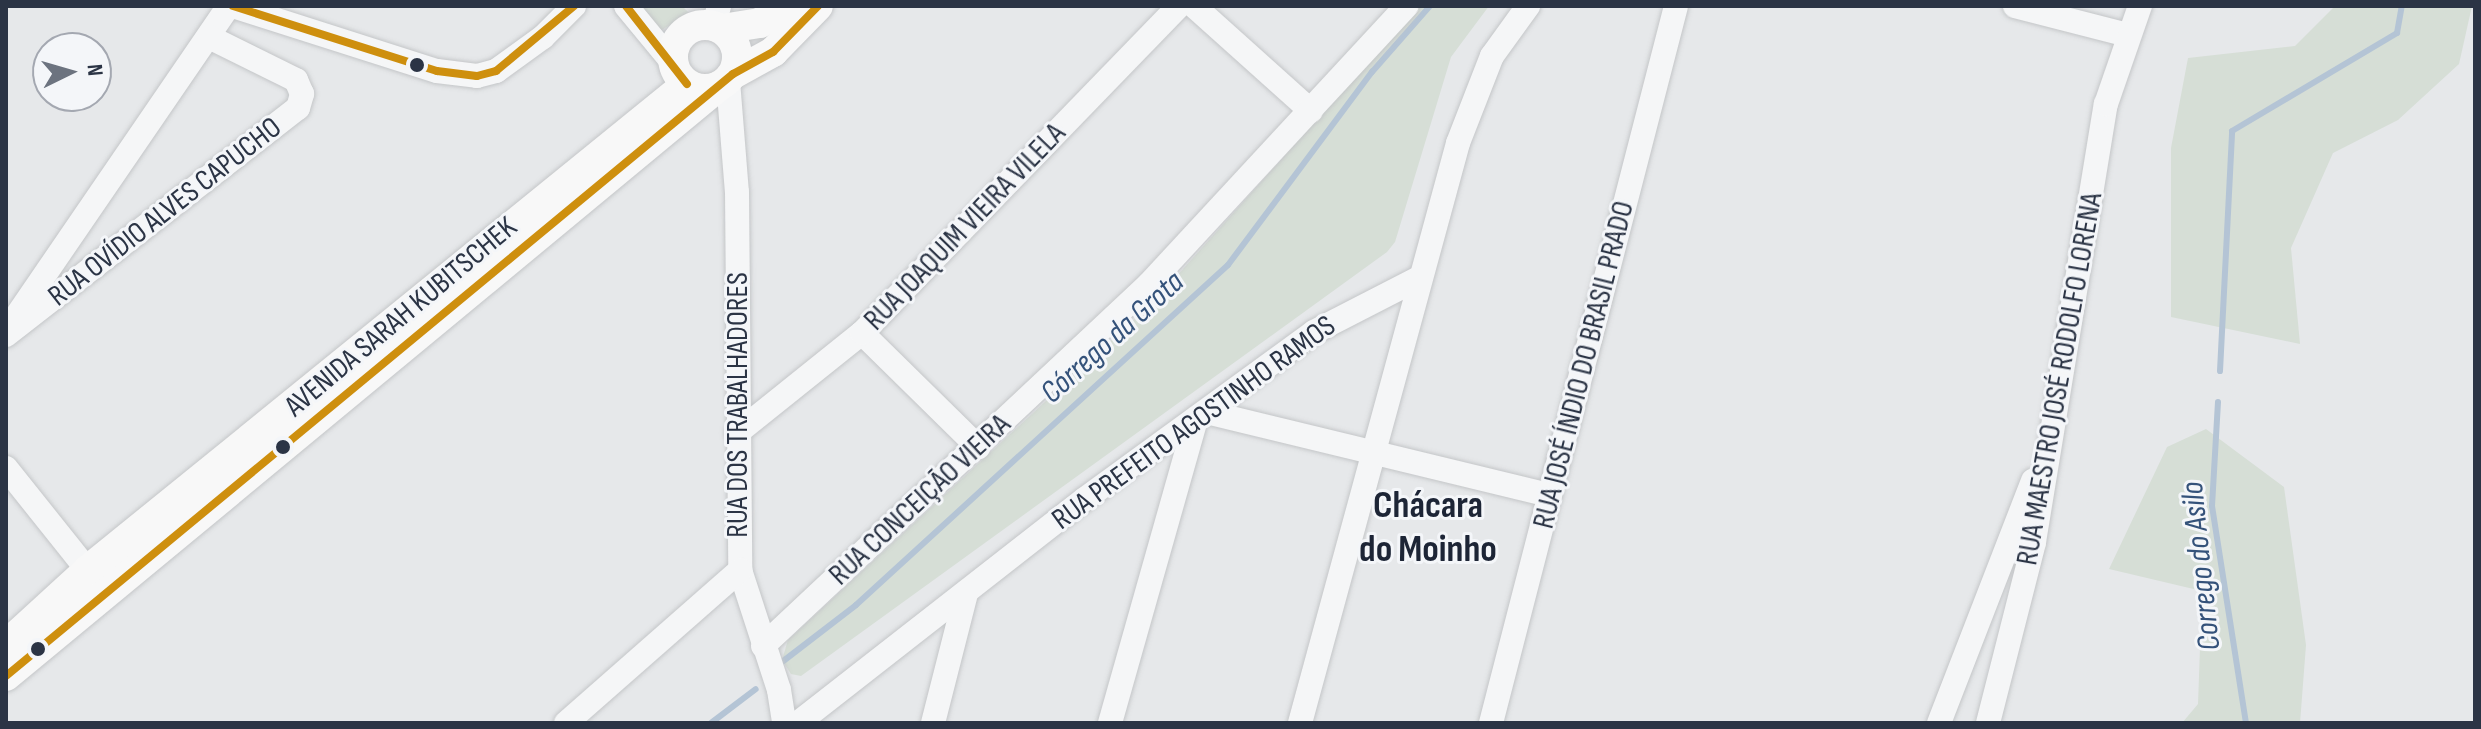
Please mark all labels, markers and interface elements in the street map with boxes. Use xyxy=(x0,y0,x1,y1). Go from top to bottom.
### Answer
north arrow xyxy=(32,32,112,112)
unlabelled marker xyxy=(409,57,425,73)
text: N xyxy=(80,63,108,77)
street label: RUA OVÍDIO ALVES CAPUCHO xyxy=(41,110,289,314)
street label: RUA JOAQUIM VIEIRA VILELA xyxy=(857,116,1073,338)
street label: RUA MAESTRO JOSÉ RODOLFO LORENA xyxy=(2009,190,2111,568)
street label: RUA JOSÉ ÍNDIO DO BRASIL PRADO xyxy=(1526,198,1642,532)
street label: AVENIDA SARAH KUBITSCHEK xyxy=(278,209,524,425)
water label: Córrego da Grota xyxy=(1033,264,1193,412)
street label: RUA DOS TRABALHADORES xyxy=(720,272,756,538)
street label: RUA PREFEITO AGOSTINHO RAMOS xyxy=(1045,308,1343,538)
street label: RUA CONCEIÇÃO VIEIRA xyxy=(822,407,1018,593)
unlabelled marker xyxy=(275,439,291,455)
water label: Corrego do Asilo xyxy=(2174,480,2230,652)
district label: Chácara do Moinho xyxy=(1359,483,1497,572)
unlabelled marker xyxy=(30,641,46,657)

